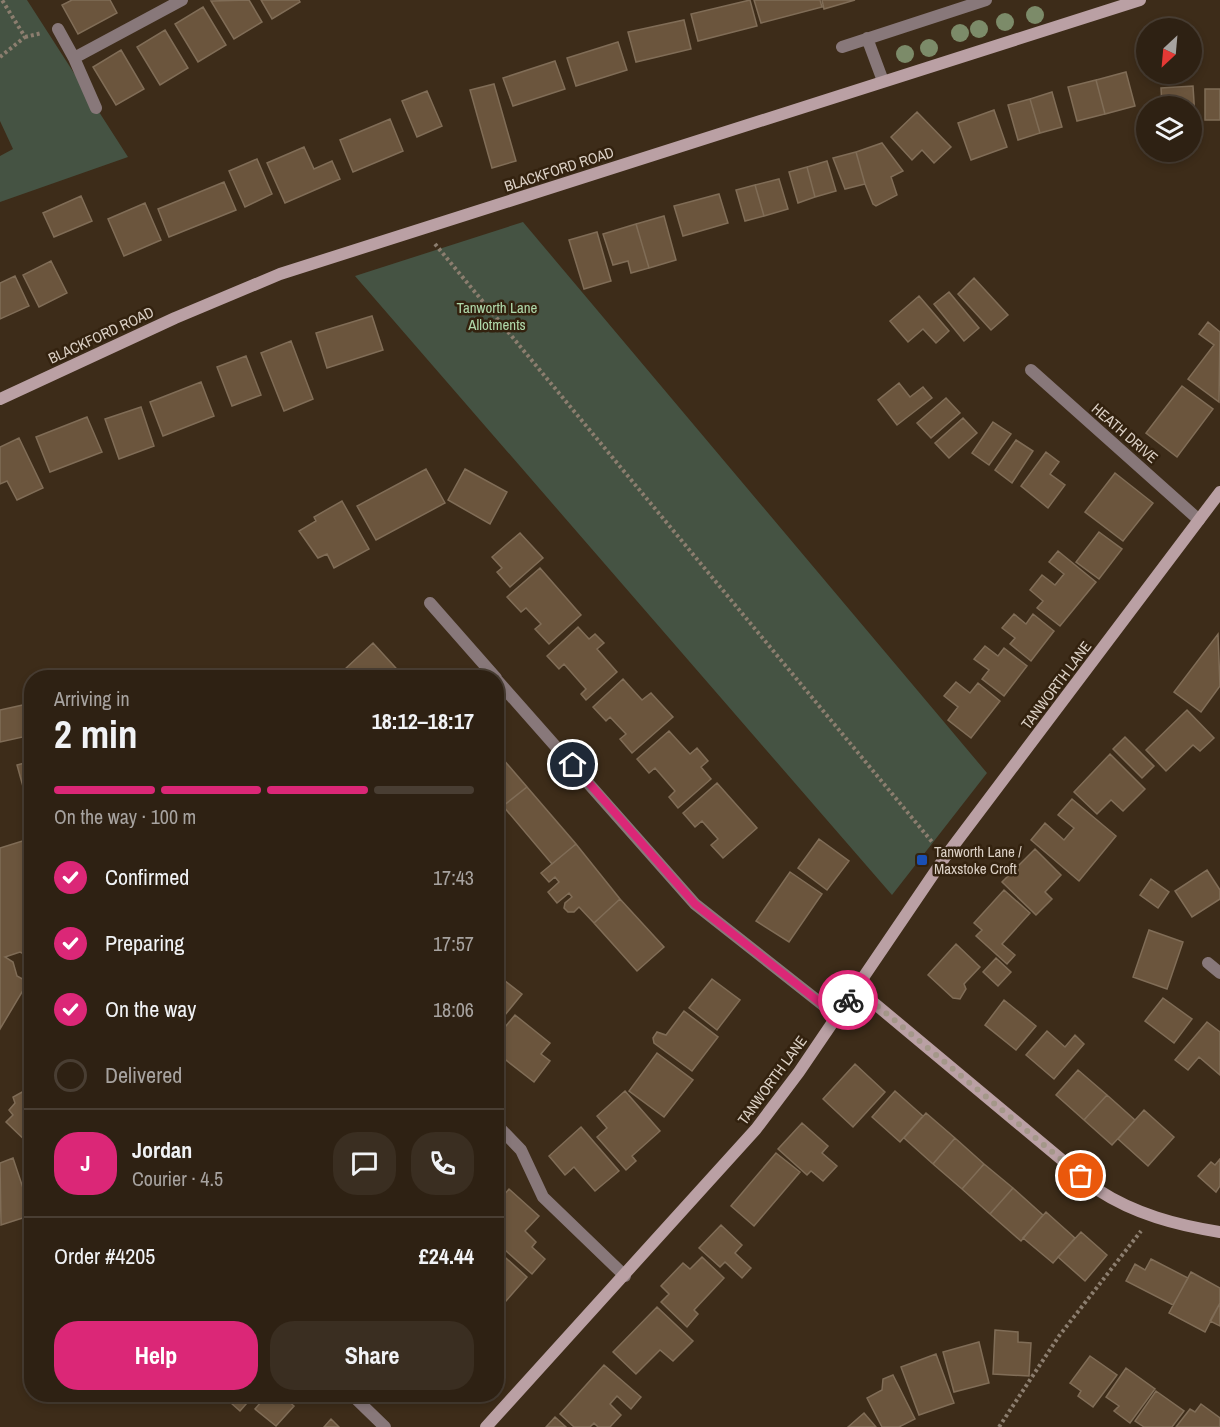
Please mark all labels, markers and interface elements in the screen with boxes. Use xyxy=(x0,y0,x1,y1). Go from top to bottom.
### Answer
north arrow xyxy=(1136,18,1202,84)
map controls xyxy=(1136,18,1202,162)
button: layers xyxy=(1136,96,1202,162)
street label: BLACKFORD ROAD xyxy=(501,141,617,197)
park label: Tanworth Lane Allotments xyxy=(457,297,538,335)
street label: BLACKFORD ROAD xyxy=(45,301,157,369)
street label: HEATH DRIVE xyxy=(1087,398,1163,468)
street label: TANWORTH LANE xyxy=(1016,637,1096,733)
text: Arriving in xyxy=(54,685,130,712)
text: 18:12–18:17 xyxy=(372,706,474,736)
text: 2 min xyxy=(54,708,138,760)
pin xyxy=(547,739,598,790)
icon: home xyxy=(556,748,589,781)
text: On the way · 100 m xyxy=(54,803,196,830)
place label: Tanworth Lane / Maxstoke Croft xyxy=(934,841,1022,879)
marker: Tanworth Lane / Maxstoke Croft xyxy=(915,853,929,867)
icon: check xyxy=(54,861,87,894)
text: Confirmed xyxy=(105,862,189,892)
text: 17:43 xyxy=(433,864,474,891)
icon: check xyxy=(54,927,87,960)
text: Preparing xyxy=(105,928,184,958)
text: 17:57 xyxy=(433,930,474,957)
courier xyxy=(818,970,878,1030)
icon: bike xyxy=(832,984,865,1017)
icon: check xyxy=(54,993,87,1026)
text: On the way xyxy=(105,994,196,1024)
text: 18:06 xyxy=(433,996,474,1023)
street label: TANWORTH LANE xyxy=(732,1031,812,1129)
text: Delivered xyxy=(105,1060,182,1090)
button: chat xyxy=(333,1132,396,1195)
button: phone xyxy=(411,1132,474,1195)
text: Jordan xyxy=(132,1135,192,1165)
text: J xyxy=(80,1148,91,1178)
pin xyxy=(1055,1150,1106,1201)
icon: bag xyxy=(1064,1159,1097,1192)
text: Courier · 4.5 xyxy=(132,1165,223,1192)
text: Order #4205 xyxy=(54,1241,155,1271)
text: £24.44 xyxy=(419,1241,474,1271)
button: Help xyxy=(54,1321,258,1390)
button: Share xyxy=(270,1321,474,1390)

